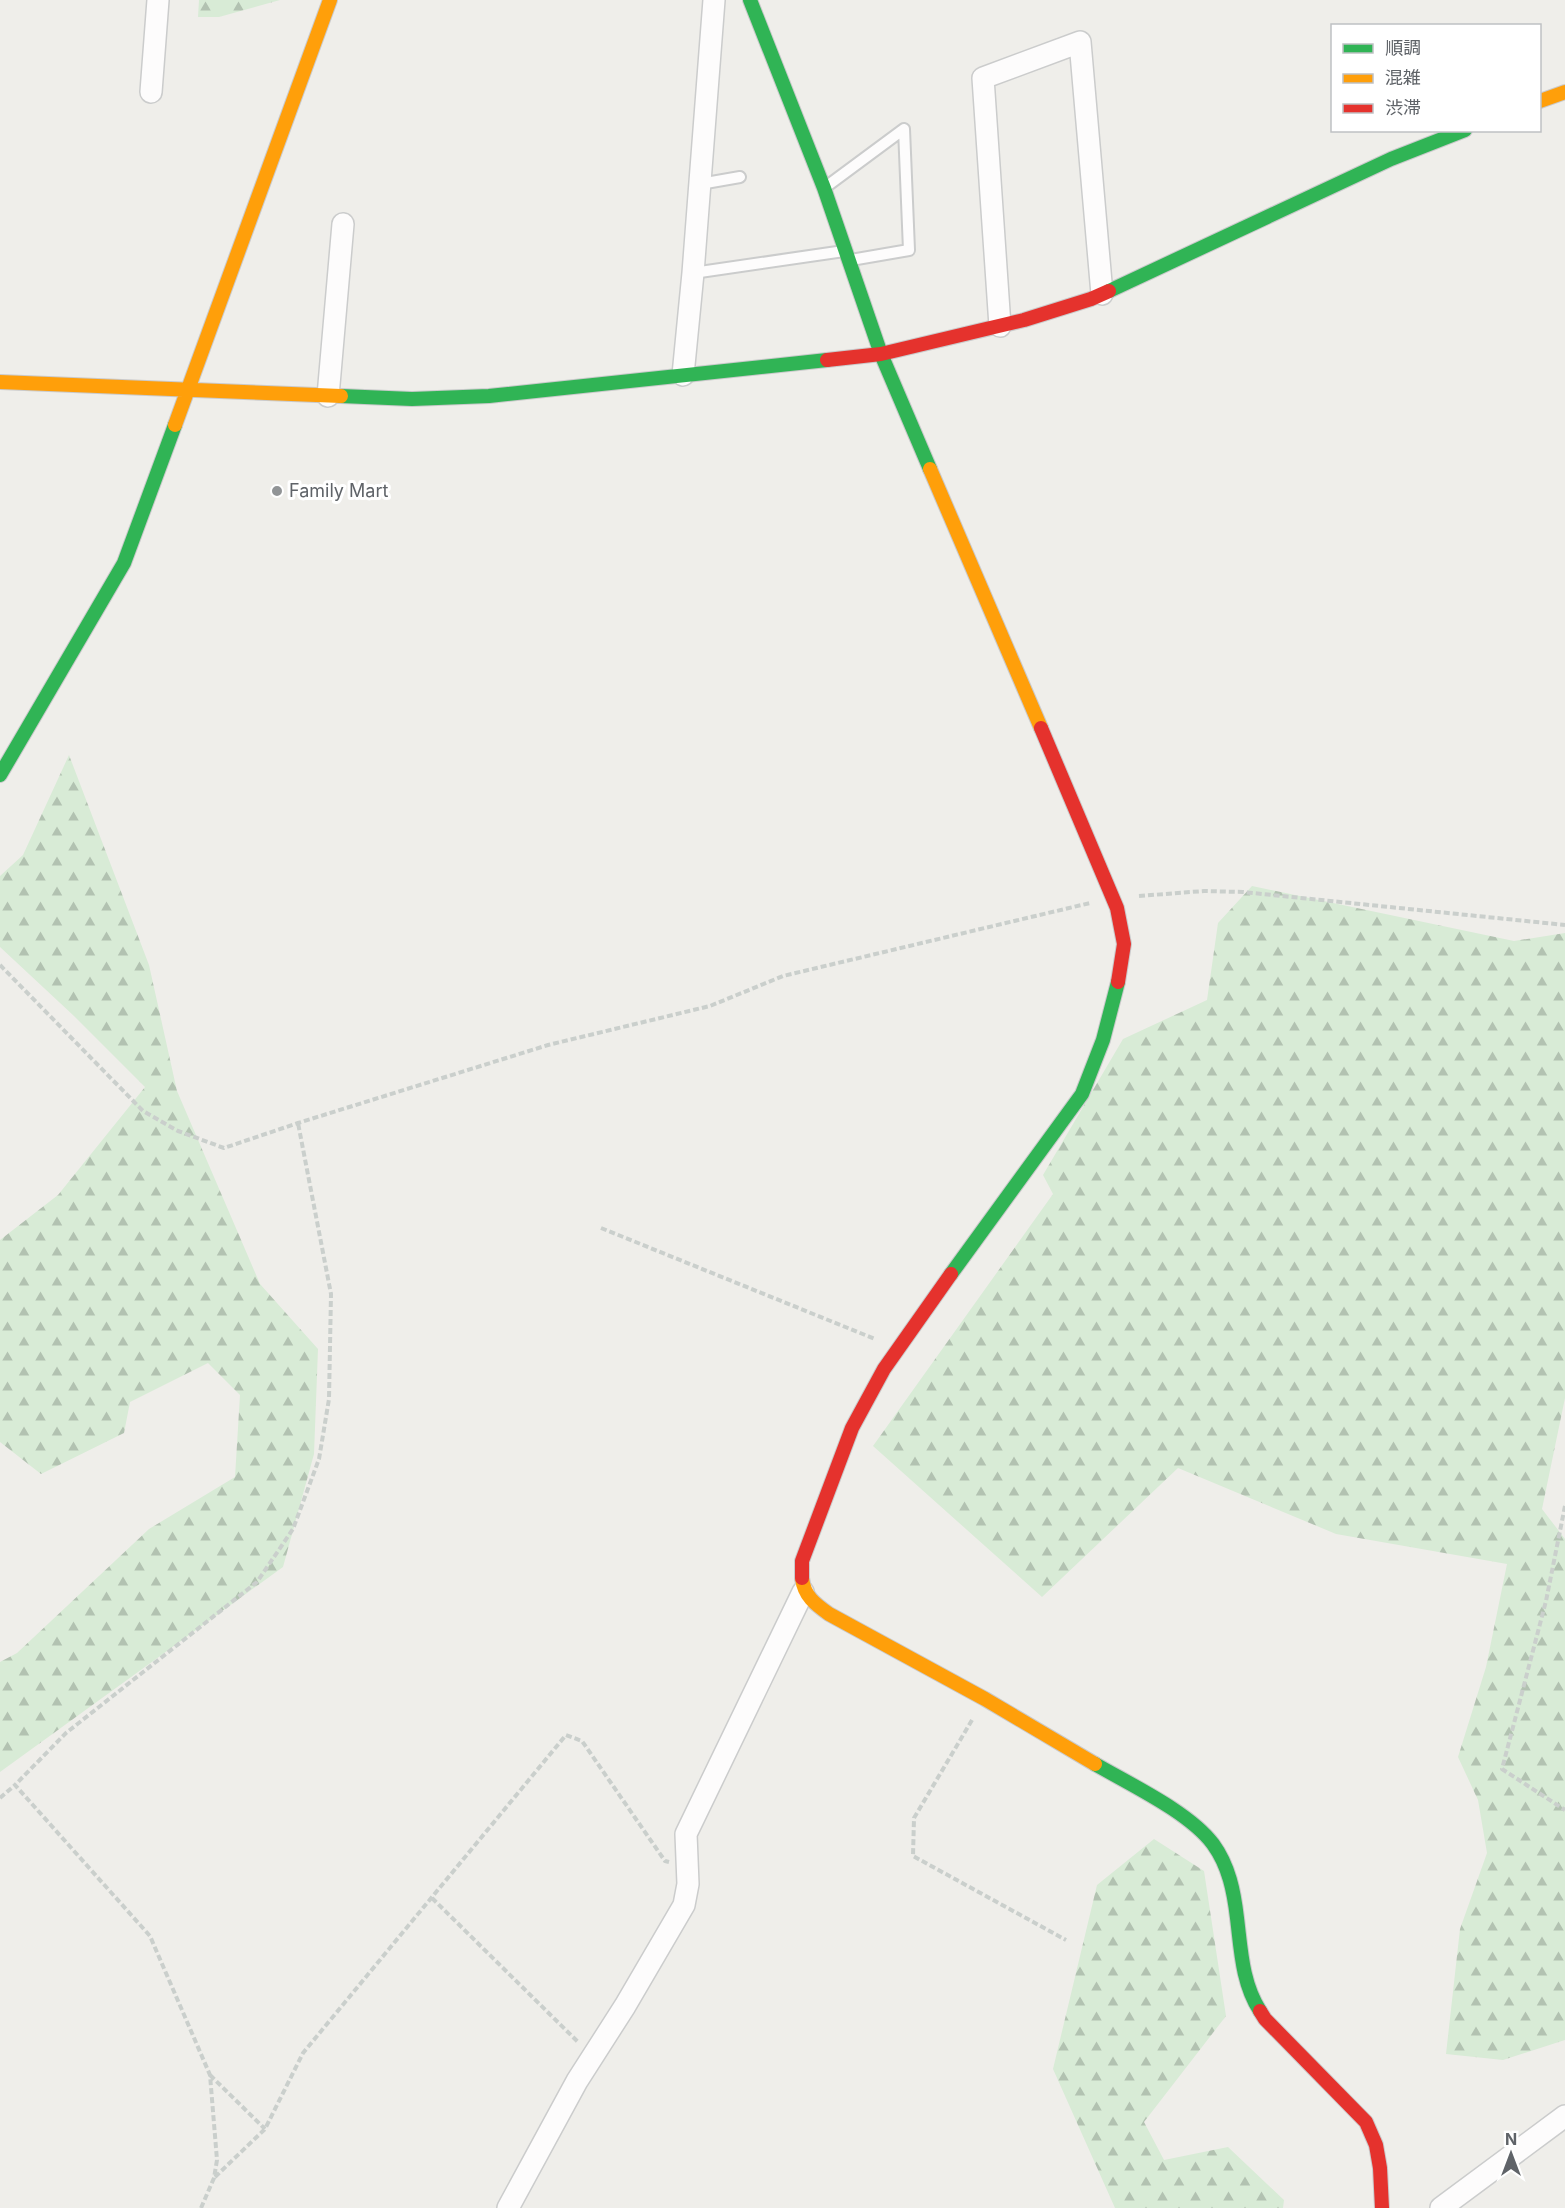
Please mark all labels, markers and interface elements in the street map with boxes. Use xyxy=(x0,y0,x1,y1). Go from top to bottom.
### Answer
legend xyxy=(1331,24,1541,132)
text: 順調 xyxy=(1385,37,1421,58)
text: 混雑 xyxy=(1385,67,1421,88)
text: 渋滞 xyxy=(1385,97,1421,118)
place label: Family Mart xyxy=(289,480,388,501)
marker: Family Mart xyxy=(270,484,284,498)
north arrow xyxy=(1481,2124,1541,2184)
text: N xyxy=(1505,2129,1517,2149)

